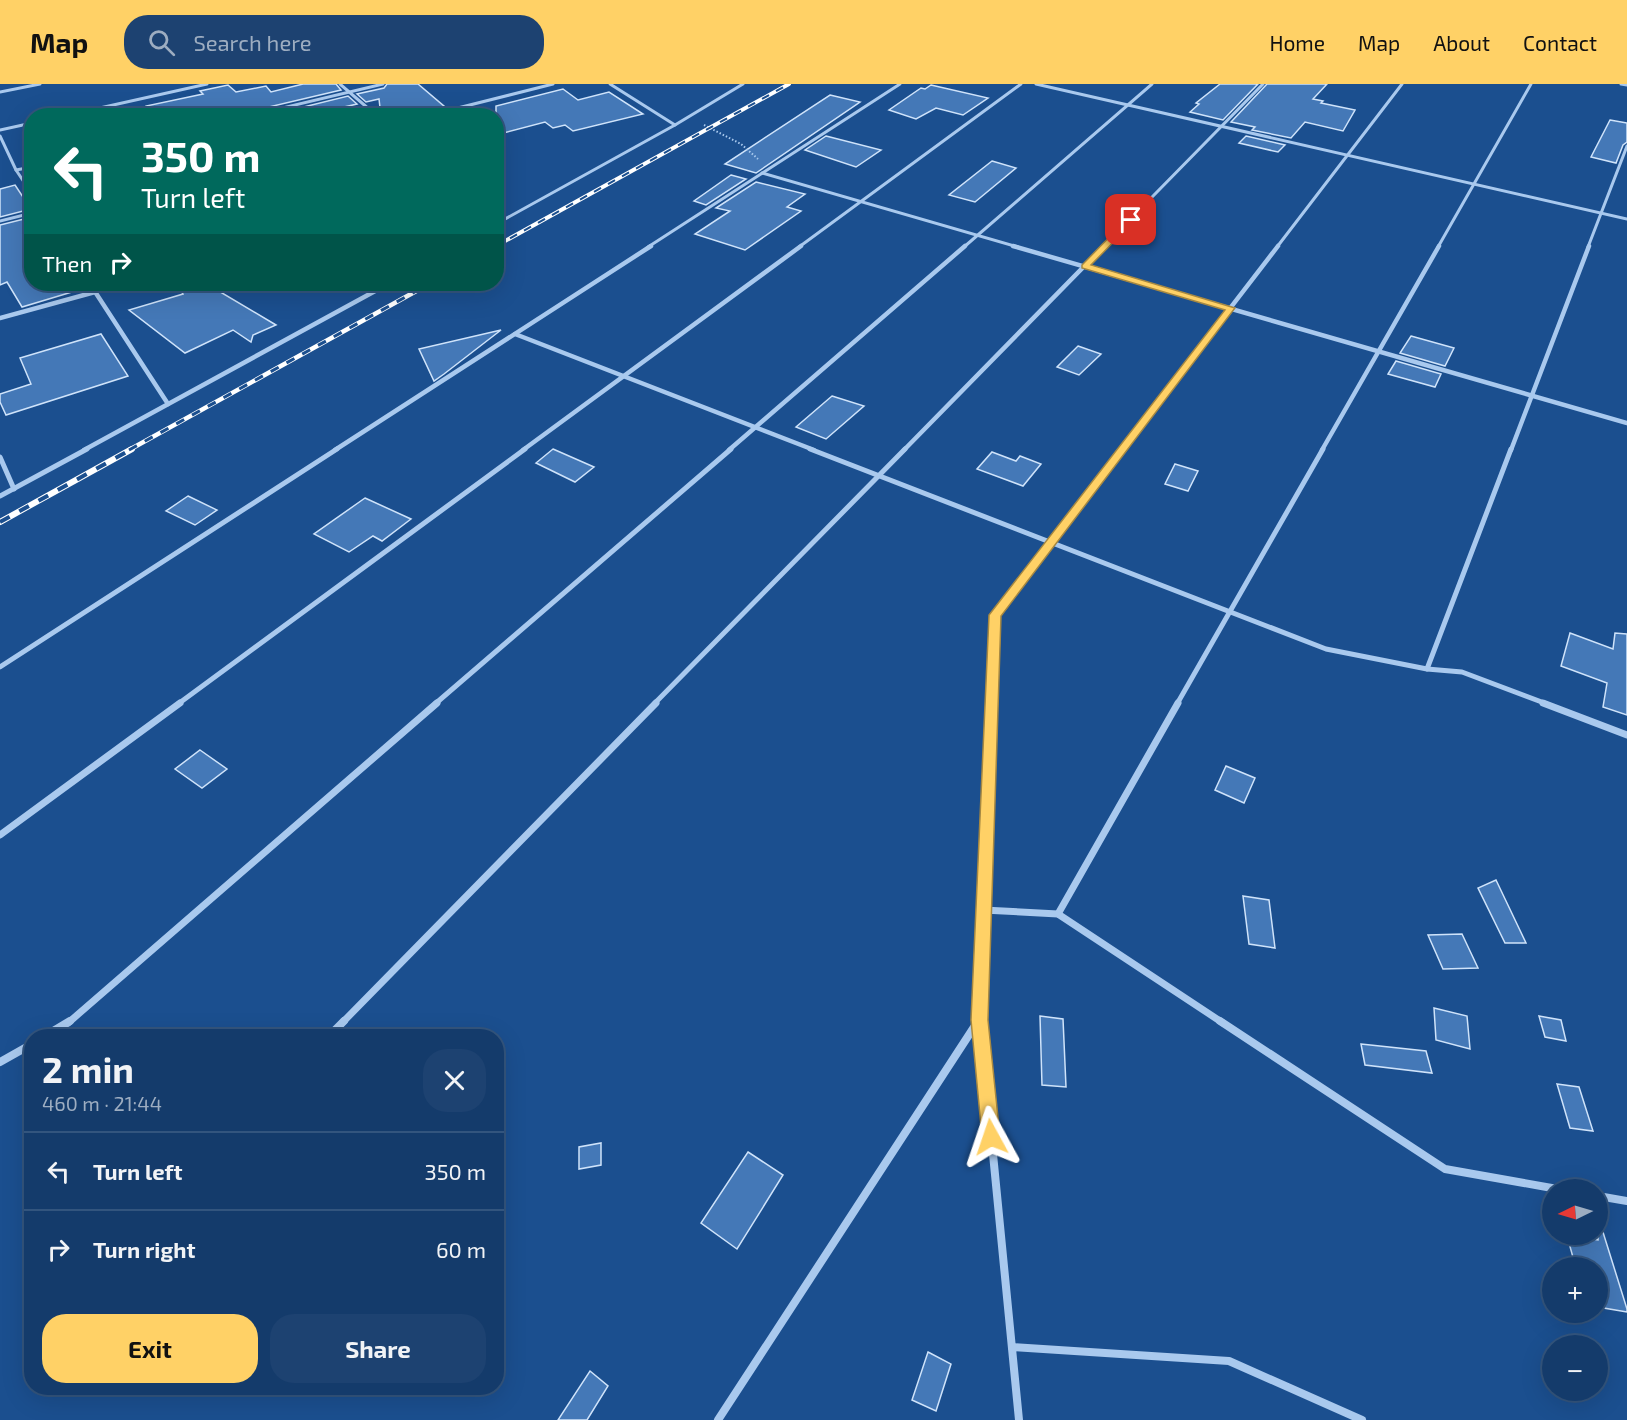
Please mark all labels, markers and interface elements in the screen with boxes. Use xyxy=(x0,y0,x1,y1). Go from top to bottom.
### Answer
search box xyxy=(124,15,544,69)
text: Map xyxy=(30,25,88,59)
icon: search xyxy=(145,26,178,59)
text: Search here xyxy=(193,29,312,55)
text: Home xyxy=(1269,30,1325,55)
text: Map xyxy=(1358,30,1400,55)
text: About xyxy=(1433,30,1490,55)
text: Contact xyxy=(1523,30,1597,55)
text: 350 m xyxy=(141,130,261,180)
icon: left xyxy=(42,132,120,210)
text: Turn left xyxy=(141,181,245,213)
pin xyxy=(1105,194,1156,245)
icon: arrive xyxy=(1114,203,1147,236)
icon: right xyxy=(104,246,137,279)
text: Then xyxy=(42,250,92,276)
text: 2 min xyxy=(42,1047,134,1090)
button: close xyxy=(423,1049,486,1112)
text: 460 m · 21:44 xyxy=(42,1091,162,1115)
position arrow xyxy=(959,1105,1023,1169)
icon: left xyxy=(42,1155,75,1188)
text: Turn left xyxy=(93,1158,182,1184)
text: 350 m xyxy=(425,1158,486,1184)
north arrow xyxy=(1542,1179,1608,1245)
map controls xyxy=(1542,1179,1608,1401)
icon: right xyxy=(42,1233,75,1266)
text: Turn right xyxy=(93,1236,195,1262)
text: 60 m xyxy=(436,1236,486,1262)
button: + xyxy=(1542,1257,1608,1323)
button: Exit xyxy=(42,1314,258,1383)
button: Share xyxy=(270,1314,486,1383)
button: − xyxy=(1542,1335,1608,1401)

